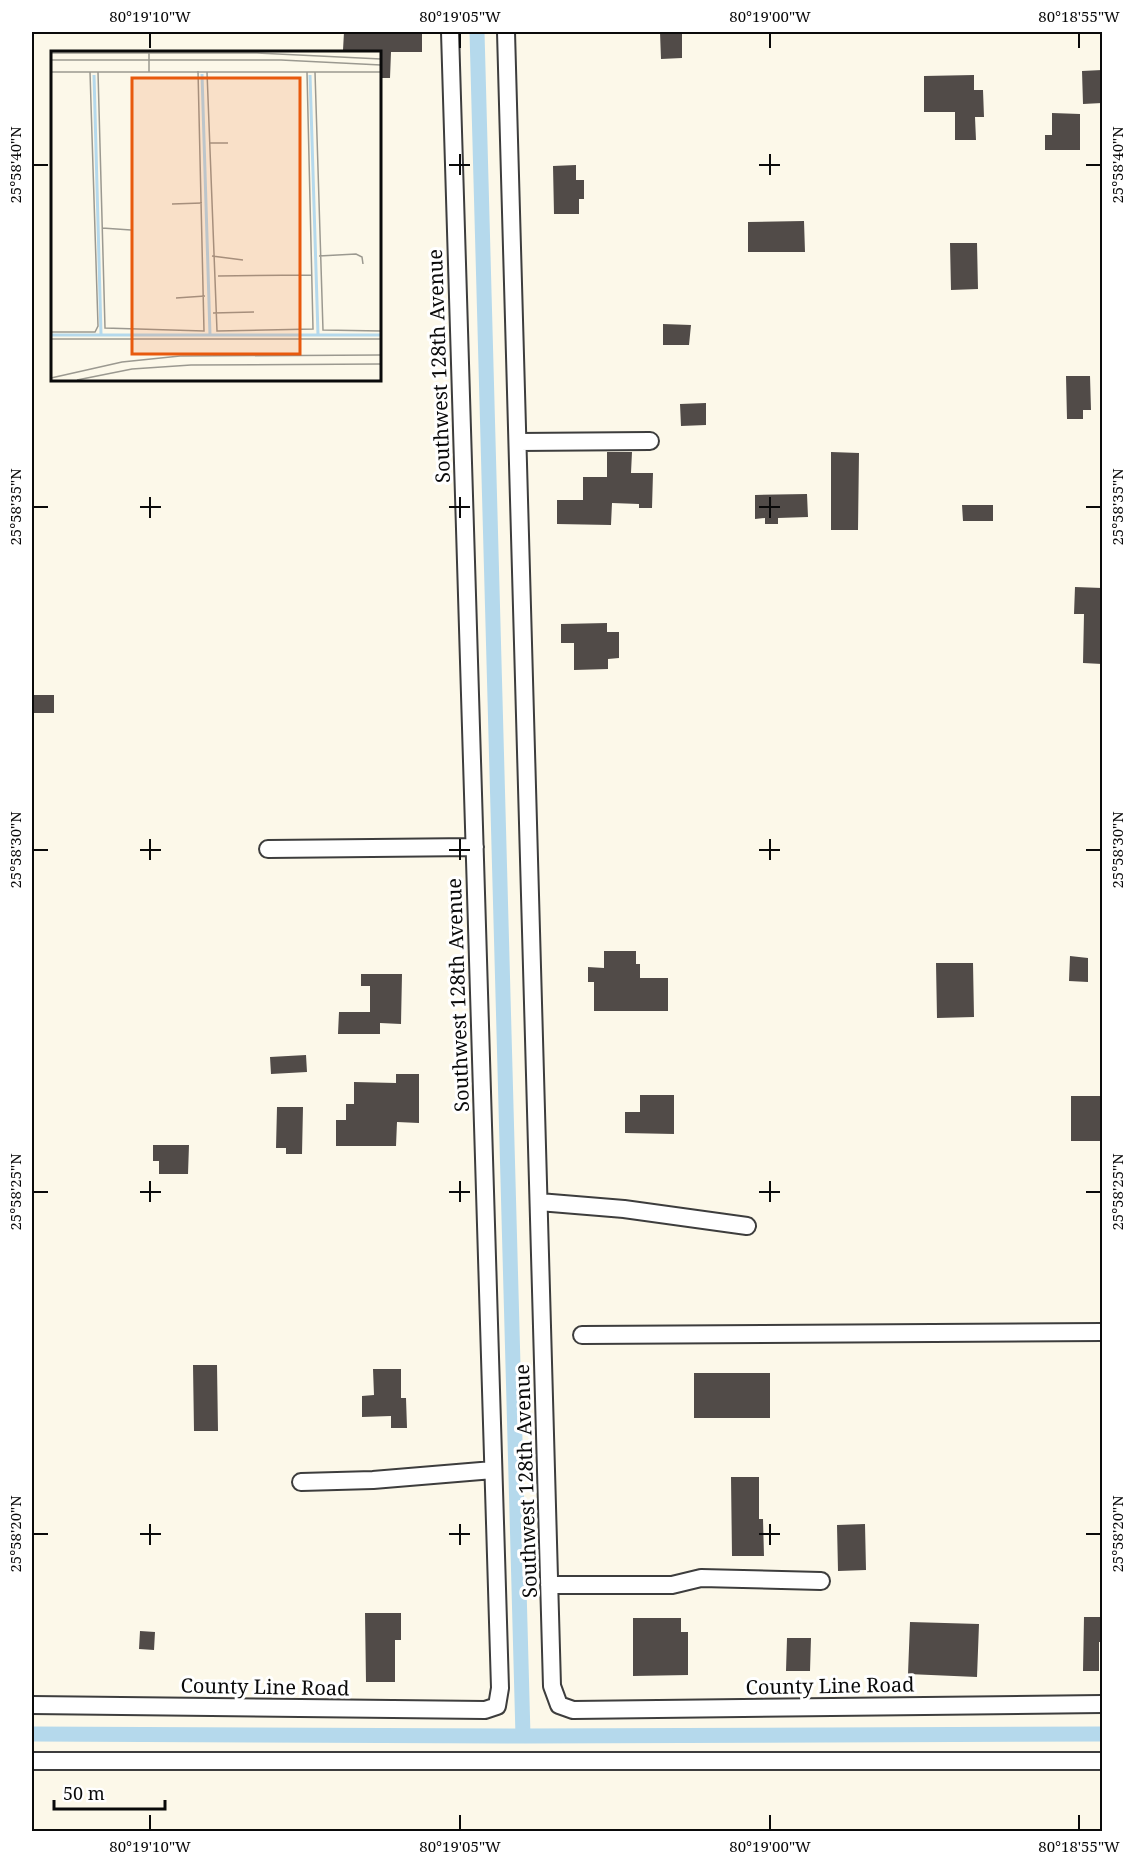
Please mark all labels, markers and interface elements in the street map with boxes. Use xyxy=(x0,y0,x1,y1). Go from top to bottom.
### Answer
text: 80°19'10"W xyxy=(109,6,191,26)
text: 80°19'05"W xyxy=(419,6,501,26)
text: 80°19'00"W xyxy=(729,6,811,26)
text: 80°18'55"W xyxy=(1038,6,1120,26)
inset map xyxy=(51,51,381,381)
text: 25°58'40"N xyxy=(5,126,25,204)
text: 25°58'40"N xyxy=(1107,126,1127,204)
street label: Southwest 128th Avenue xyxy=(421,249,456,483)
text: 25°58'35"N xyxy=(5,468,25,546)
text: 25°58'35"N xyxy=(1107,468,1127,546)
text: 25°58'30"N xyxy=(5,811,25,889)
text: 25°58'30"N xyxy=(1107,811,1127,889)
street label: Southwest 128th Avenue xyxy=(440,878,475,1112)
text: 25°58'25"N xyxy=(5,1153,25,1231)
text: 25°58'25"N xyxy=(1107,1153,1127,1231)
street label: Southwest 128th Avenue xyxy=(508,1364,543,1598)
text: 25°58'20"N xyxy=(5,1495,25,1573)
text: 25°58'20"N xyxy=(1107,1495,1127,1573)
street label: County Line Road xyxy=(745,1671,915,1700)
street label: County Line Road xyxy=(180,1672,350,1701)
scale bar xyxy=(54,1773,165,1811)
text: 50 m xyxy=(63,1781,105,1805)
text: 80°19'10"W xyxy=(109,1836,191,1856)
text: 80°19'05"W xyxy=(419,1836,501,1856)
text: 80°19'00"W xyxy=(729,1836,811,1856)
text: 80°18'55"W xyxy=(1038,1836,1120,1856)

